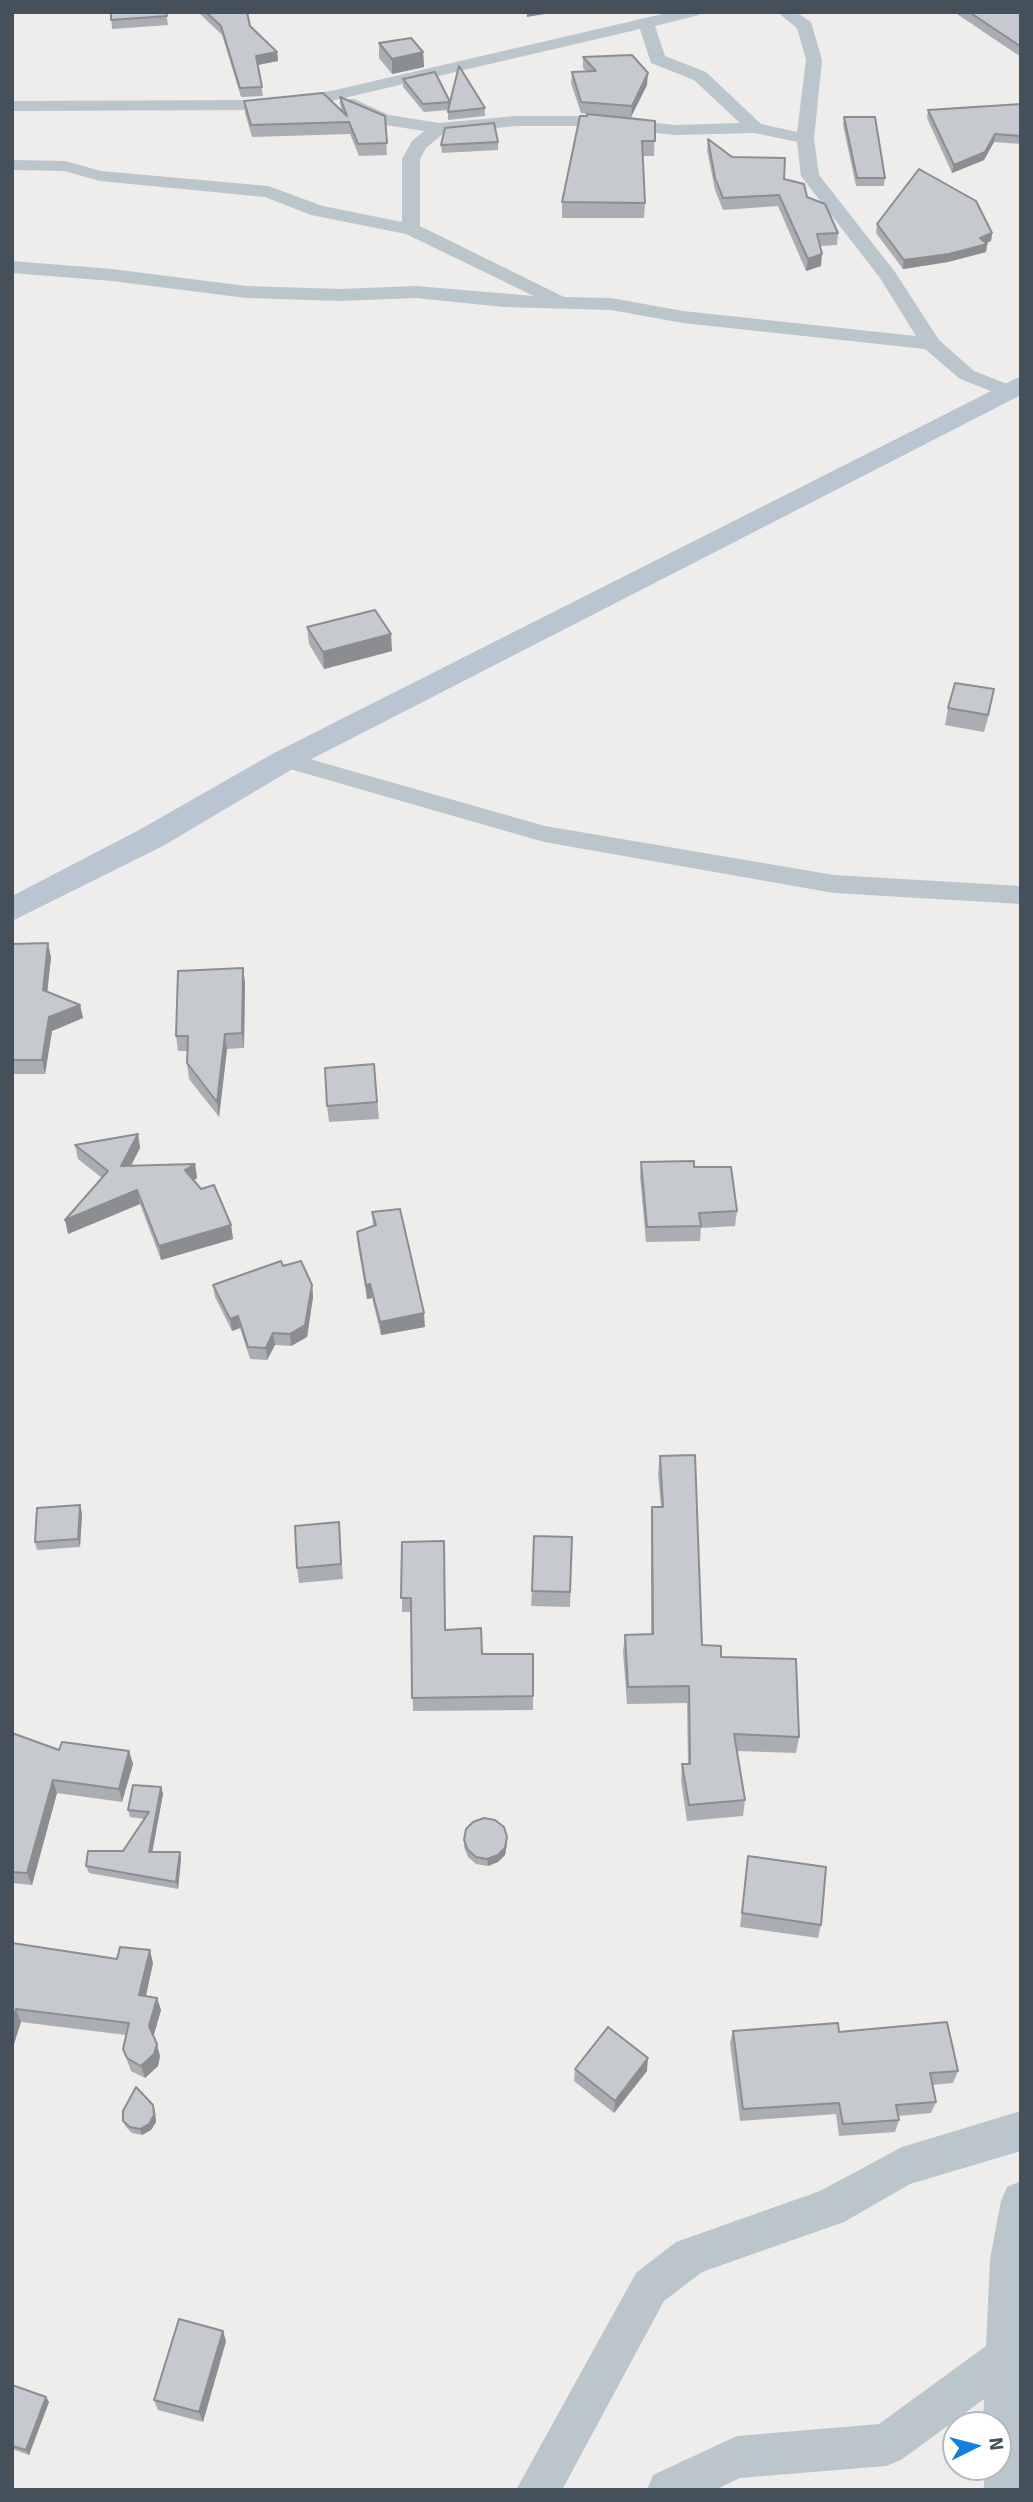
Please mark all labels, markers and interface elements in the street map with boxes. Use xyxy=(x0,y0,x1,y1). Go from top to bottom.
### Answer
north arrow xyxy=(942,2411,1012,2481)
text: N xyxy=(983,2436,1009,2452)

